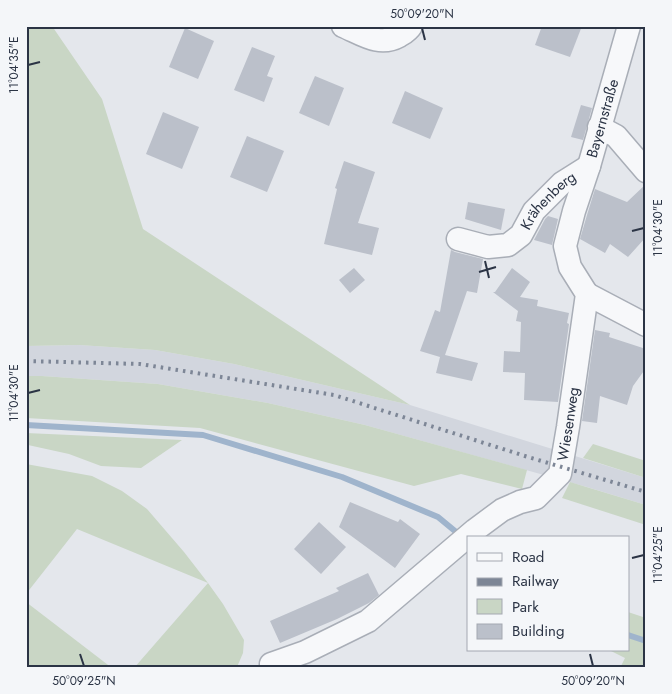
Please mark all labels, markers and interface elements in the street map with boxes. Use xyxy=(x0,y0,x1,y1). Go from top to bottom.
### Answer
text: 50°09'20"N xyxy=(390,5,454,23)
text: 11°04'35"E xyxy=(5,36,23,94)
street label: Bayernstraße xyxy=(581,76,624,160)
street label: Krähenberg xyxy=(515,166,580,234)
text: 11°04'30"E xyxy=(649,199,667,257)
text: 11°04'30"E xyxy=(5,364,23,422)
street label: Wiesenweg xyxy=(551,386,585,463)
text: 11°04'25"E xyxy=(649,526,667,584)
legend xyxy=(467,536,630,652)
text: Road xyxy=(512,546,544,568)
text: Railway xyxy=(512,570,559,592)
text: Park xyxy=(512,596,539,618)
text: Building xyxy=(512,620,564,642)
text: 50°09'25"N xyxy=(52,672,116,690)
text: 50°09'20"N xyxy=(561,672,625,690)

